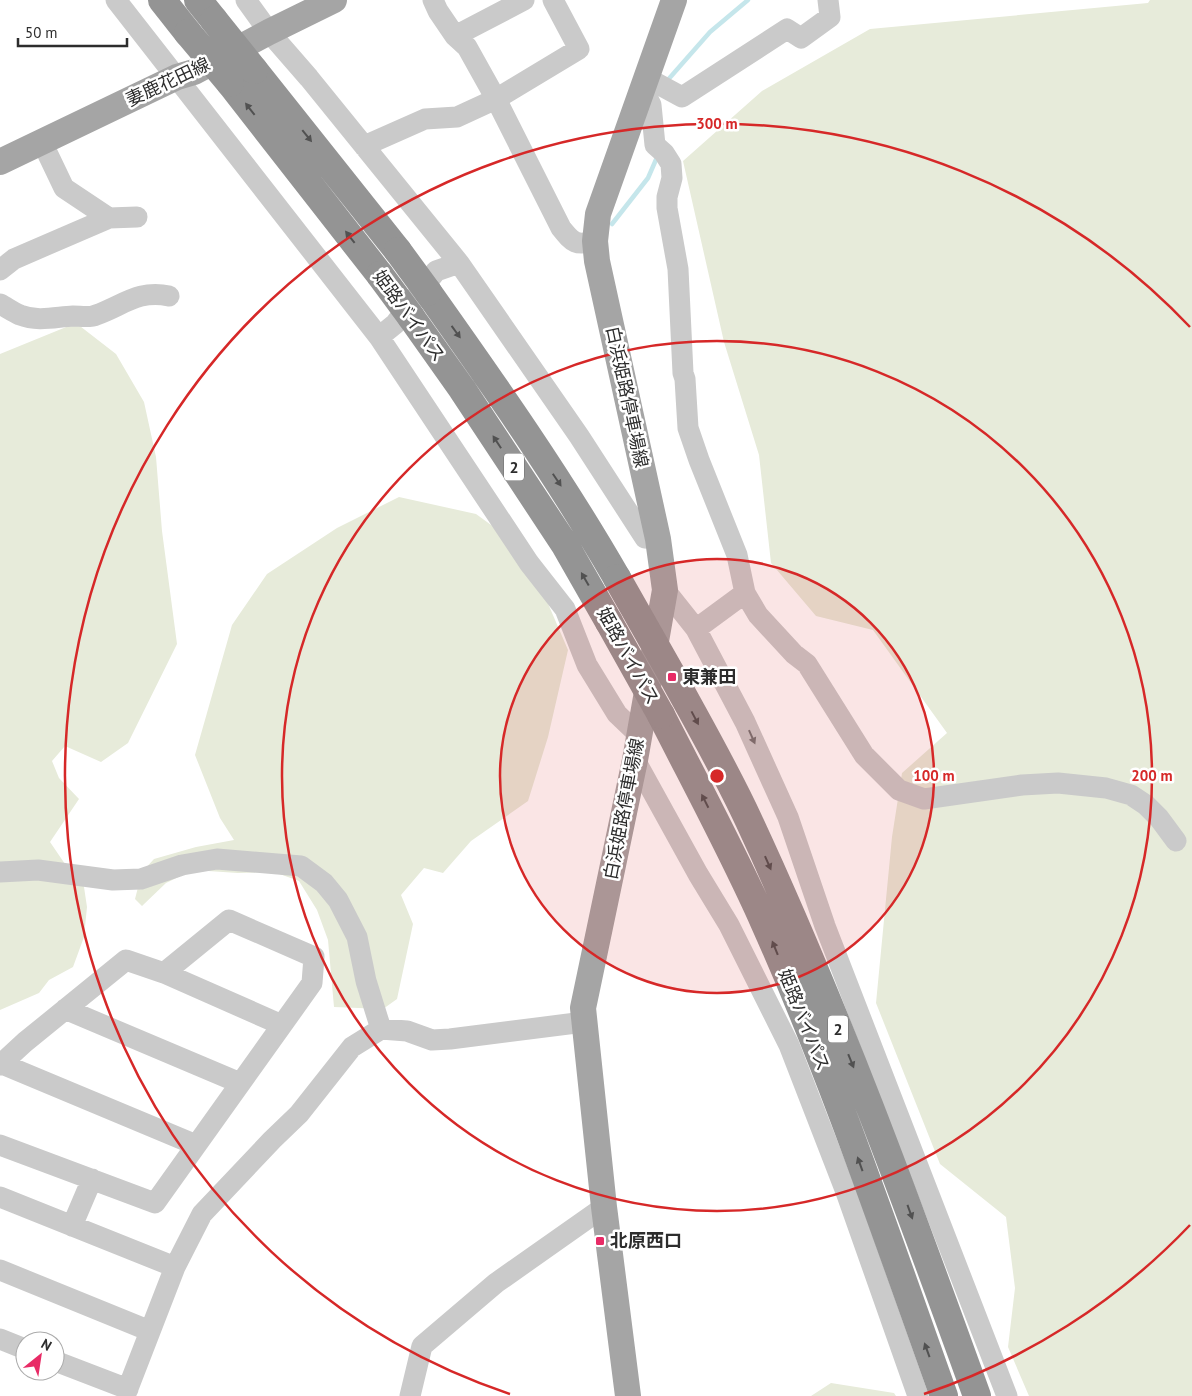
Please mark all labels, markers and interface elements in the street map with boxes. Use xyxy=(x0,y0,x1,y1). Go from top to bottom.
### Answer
scale bar xyxy=(18,15,126,47)
text: 50 m xyxy=(25,23,58,42)
street label: 妻鹿花田線 xyxy=(122,52,213,111)
one-way arrow xyxy=(244,103,255,116)
text: 300 m xyxy=(696,114,738,133)
one-way arrow xyxy=(301,129,312,142)
one-way arrow xyxy=(344,231,355,244)
street label: 姫路バイパス xyxy=(368,265,450,366)
street label: 白浜姫路停車場線 xyxy=(601,324,654,470)
one-way arrow xyxy=(451,325,461,339)
one-way arrow xyxy=(493,436,502,449)
road number: 2 xyxy=(504,454,524,481)
one-way arrow xyxy=(553,474,562,487)
one-way arrow xyxy=(580,573,589,586)
street label: 姫路バイパス xyxy=(592,603,665,708)
place label: 東兼田 xyxy=(682,665,736,688)
marker: 東兼田 xyxy=(666,671,678,683)
one-way arrow xyxy=(691,711,699,725)
one-way arrow xyxy=(749,730,757,744)
street label: 白浜姫路停車場線 xyxy=(598,736,649,882)
text: 100 m xyxy=(913,766,955,785)
text: 200 m xyxy=(1131,766,1173,785)
centre of rings xyxy=(708,767,726,785)
one-way arrow xyxy=(701,794,709,809)
one-way arrow xyxy=(764,856,772,870)
one-way arrow xyxy=(771,940,779,955)
street label: 姫路バイパス xyxy=(774,966,835,1074)
road number: 2 xyxy=(828,1016,848,1042)
one-way arrow xyxy=(847,1054,855,1069)
one-way arrow xyxy=(856,1157,863,1172)
one-way arrow xyxy=(907,1205,914,1220)
place label: 北原西口 xyxy=(610,1229,682,1252)
marker: 北原西口 xyxy=(594,1235,606,1247)
north arrow xyxy=(15,1331,65,1381)
text: N xyxy=(38,1335,55,1355)
one-way arrow xyxy=(923,1342,931,1357)

